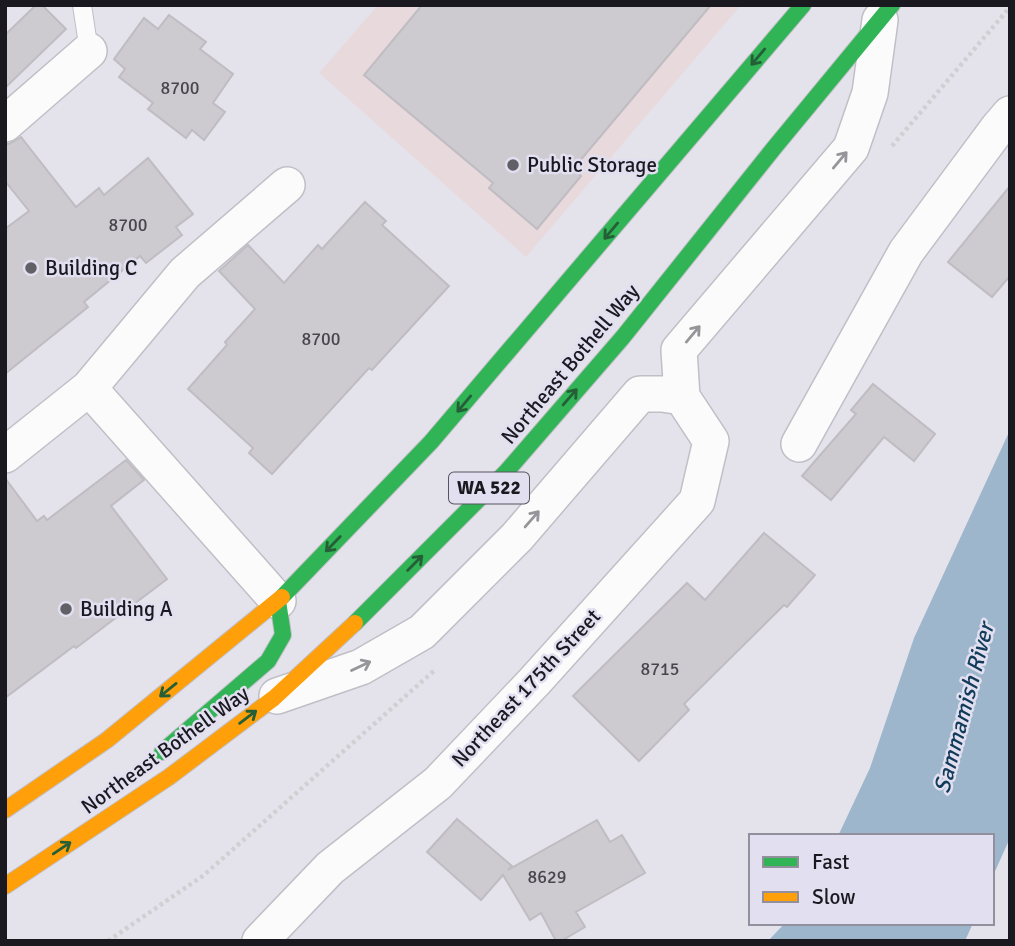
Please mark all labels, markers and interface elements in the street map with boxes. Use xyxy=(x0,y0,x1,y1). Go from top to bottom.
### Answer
one-way arrow xyxy=(751,48,766,66)
house number: 8700 xyxy=(161,77,199,99)
place label: Public Storage xyxy=(527,152,657,178)
one-way arrow xyxy=(833,152,848,170)
marker: Public Storage xyxy=(505,157,521,173)
house number: 8700 xyxy=(109,214,147,236)
one-way arrow xyxy=(603,221,619,239)
place label: Building C xyxy=(45,255,137,281)
marker: Building C xyxy=(23,260,39,276)
street label: Northeast Bothell Way xyxy=(495,278,645,449)
one-way arrow xyxy=(685,325,701,343)
house number: 8700 xyxy=(302,328,340,350)
one-way arrow xyxy=(562,389,579,406)
one-way arrow xyxy=(456,395,472,413)
road number: WA 522 xyxy=(449,472,529,503)
one-way arrow xyxy=(524,510,540,528)
one-way arrow xyxy=(324,535,341,552)
one-way arrow xyxy=(406,554,423,571)
place label: Building A xyxy=(80,596,173,622)
marker: Building A xyxy=(58,601,74,617)
street label: Northeast 175th Street xyxy=(446,604,606,772)
water label: Sammamish River xyxy=(927,616,1002,796)
house number: 8715 xyxy=(641,658,679,680)
one-way arrow xyxy=(350,659,371,672)
street label: Northeast Bothell Way xyxy=(76,680,254,820)
one-way arrow xyxy=(159,683,177,698)
one-way arrow xyxy=(238,710,257,725)
legend xyxy=(749,834,994,925)
one-way arrow xyxy=(52,841,71,855)
text: Fast xyxy=(812,849,849,875)
house number: 8629 xyxy=(528,866,566,888)
text: Slow xyxy=(812,884,856,910)

